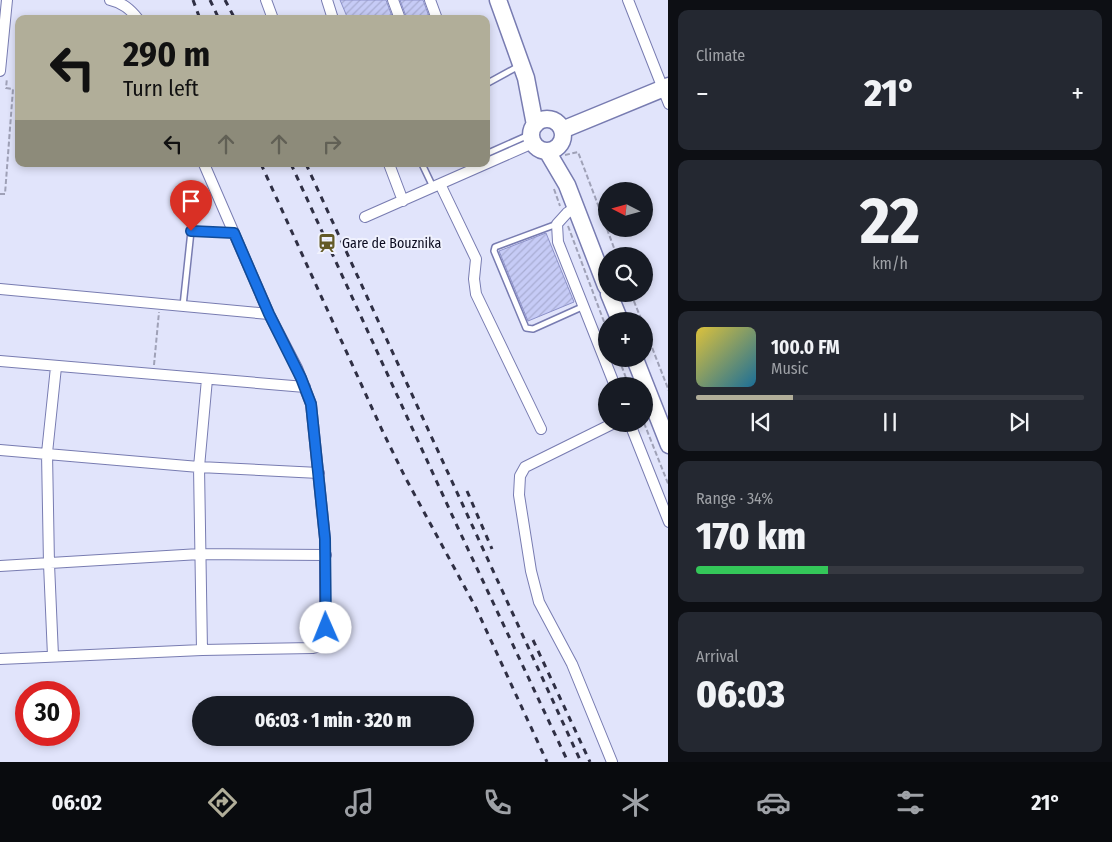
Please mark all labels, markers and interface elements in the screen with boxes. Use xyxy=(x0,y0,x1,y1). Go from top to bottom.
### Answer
text: 290 m xyxy=(123,33,210,75)
icon: left xyxy=(40,35,105,100)
text: Climate xyxy=(696,46,745,65)
text: 21° xyxy=(864,70,916,116)
text: Turn left xyxy=(123,75,199,102)
text: − xyxy=(696,77,709,110)
text: + xyxy=(1071,77,1084,110)
icon: left xyxy=(159,130,187,158)
icon: ahead xyxy=(212,130,240,158)
icon: ahead xyxy=(265,130,293,158)
icon: right xyxy=(318,130,346,158)
pin xyxy=(170,180,212,231)
north arrow xyxy=(598,182,652,238)
map controls xyxy=(598,182,653,432)
text: 22 xyxy=(860,182,920,260)
icon: arrive xyxy=(177,187,205,215)
station icon: Gare de Bouznika xyxy=(316,232,338,254)
place label: Gare de Bouznika xyxy=(342,235,441,252)
button: search xyxy=(598,247,653,302)
text: km/h xyxy=(872,254,908,273)
button: + xyxy=(598,312,653,367)
text: 100.0 FM xyxy=(771,336,840,359)
text: Music xyxy=(771,359,808,378)
button: − xyxy=(598,377,653,432)
icon: previous xyxy=(747,408,775,436)
icon: pause xyxy=(876,408,904,436)
icon: next xyxy=(1005,408,1033,436)
text: Range · 34% xyxy=(696,489,773,508)
text: 170 km xyxy=(696,513,806,559)
position arrow xyxy=(299,601,351,653)
text: Arrival xyxy=(696,647,738,666)
text: 06:03 xyxy=(696,671,785,717)
speed limit sign: 30 xyxy=(15,681,80,746)
text: 06:03 · 1 min · 320 m xyxy=(255,709,411,732)
icon: directions xyxy=(205,785,240,820)
icon: music xyxy=(342,785,377,820)
icon: phone xyxy=(480,785,515,820)
icon: climate xyxy=(618,785,653,820)
icon: car xyxy=(756,785,791,820)
icon: filters xyxy=(893,785,928,820)
text: 06:02 xyxy=(51,789,102,816)
text: 21° xyxy=(1031,789,1061,816)

